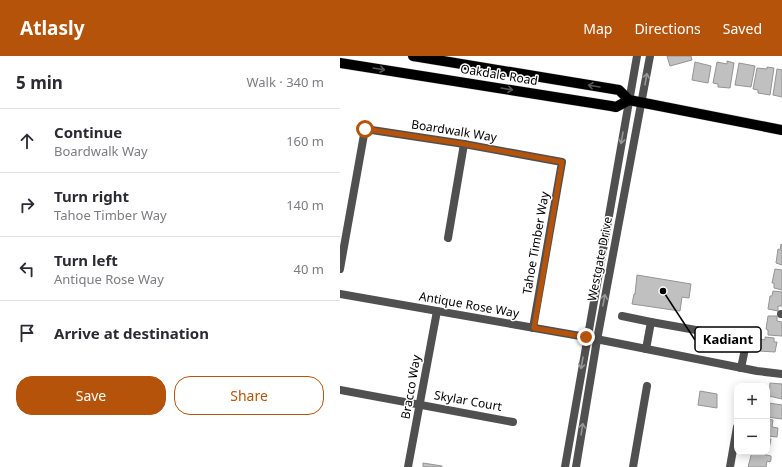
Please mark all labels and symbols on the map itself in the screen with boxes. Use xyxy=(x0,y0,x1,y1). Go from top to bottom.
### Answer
street label: Oakdale Road xyxy=(459,60,539,89)
one-way arrow xyxy=(372,65,385,73)
one-way arrow xyxy=(642,73,650,86)
one-way arrow xyxy=(588,82,601,90)
one-way arrow xyxy=(500,86,513,94)
street label: Boardwalk Way xyxy=(410,115,499,146)
route start xyxy=(356,120,374,138)
one-way arrow xyxy=(618,131,626,144)
street label: Tahoe Timber Way xyxy=(518,189,553,296)
street label: Westgate Drive xyxy=(583,215,616,303)
street label: Antique Rose Way xyxy=(418,287,521,322)
one-way arrow xyxy=(601,294,609,307)
callout: Kadiant xyxy=(695,327,761,352)
route end xyxy=(577,328,595,346)
text: Kadiant xyxy=(703,330,754,348)
street label: Bracco Way xyxy=(396,353,425,420)
one-way arrow xyxy=(578,356,586,369)
street label: Skylar Court xyxy=(433,386,504,415)
one-way arrow xyxy=(578,422,586,435)

